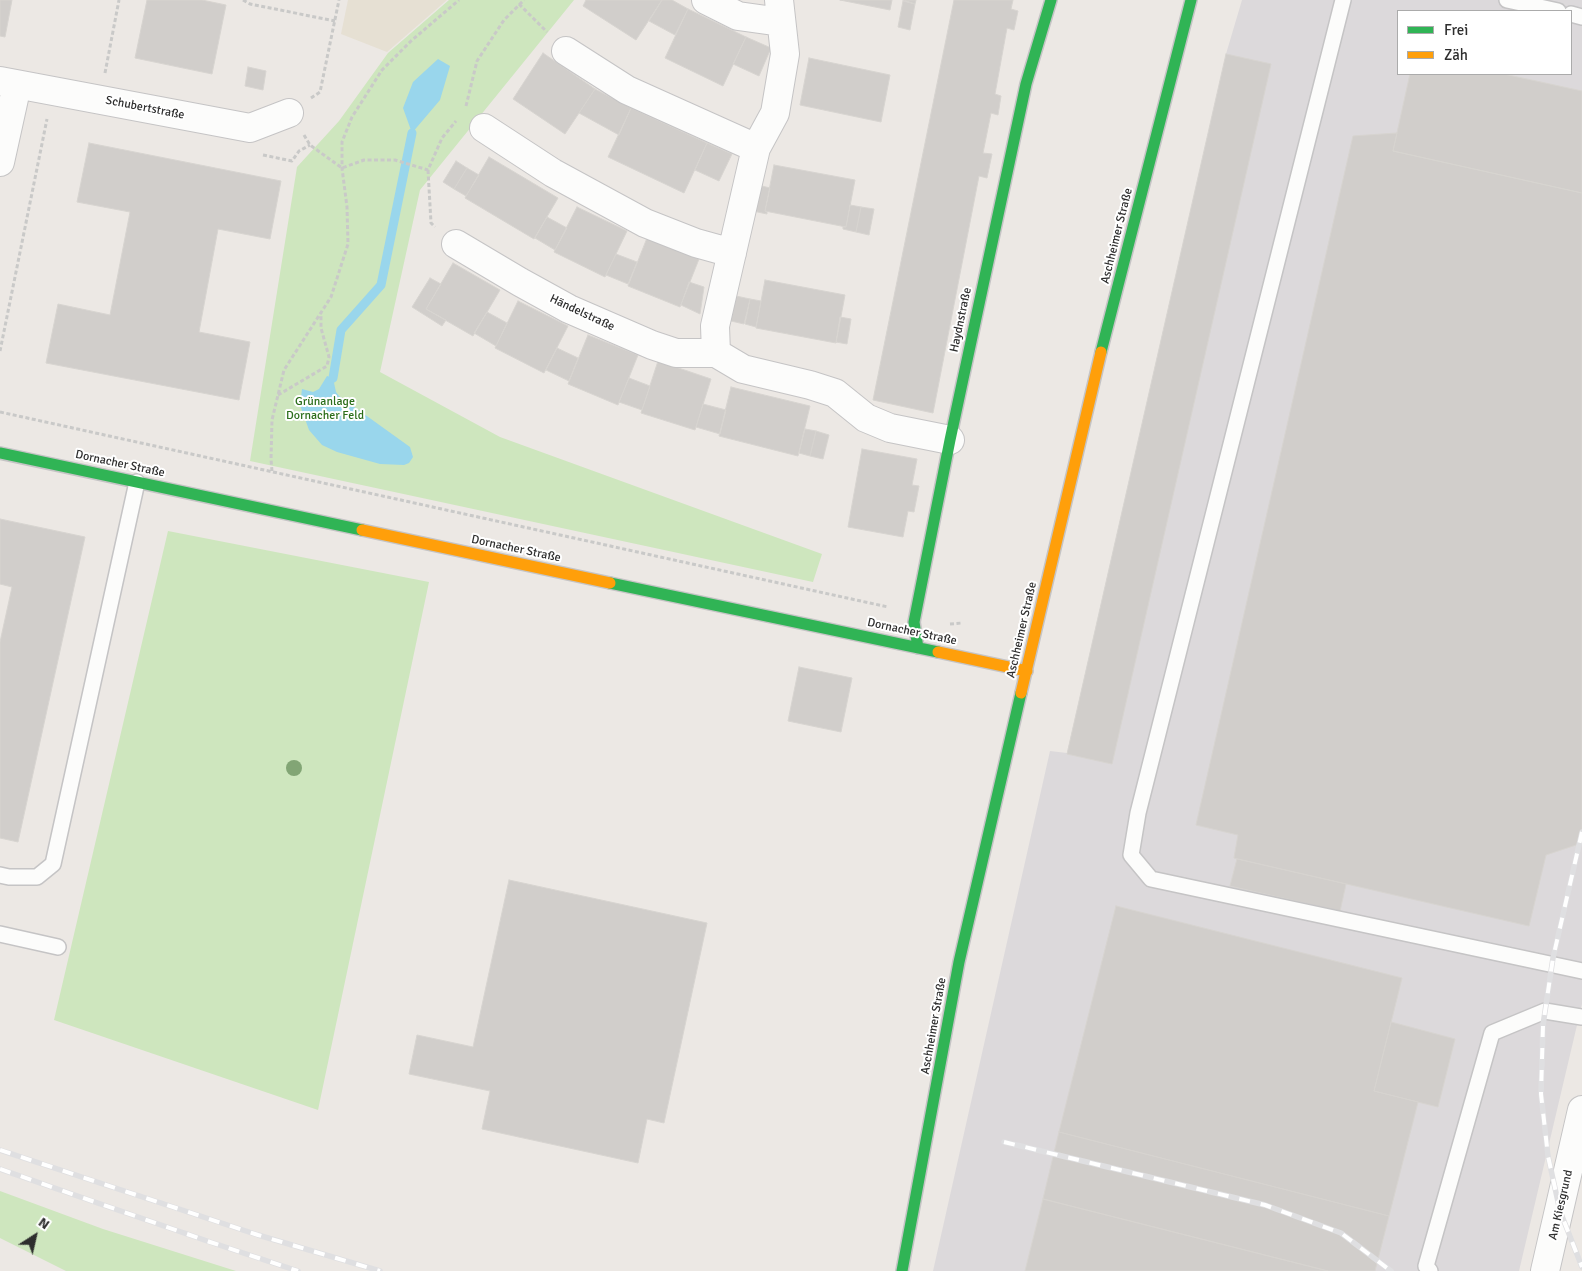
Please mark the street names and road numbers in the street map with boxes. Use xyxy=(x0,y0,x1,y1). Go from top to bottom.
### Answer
street label: Schubertstraße xyxy=(104,93,186,123)
street label: Aschheimer Straße xyxy=(1098,187,1136,285)
street label: Haydnstraße xyxy=(947,286,975,354)
street label: Händelstraße xyxy=(547,292,617,334)
street label: Dornacher Straße xyxy=(74,447,166,481)
street label: Dornacher Straße xyxy=(470,532,562,566)
street label: Aschheimer Straße xyxy=(1004,581,1040,679)
street label: Dornacher Straße xyxy=(866,615,958,649)
street label: Aschheimer Straße xyxy=(918,976,950,1076)
street label: Am Kiesgrund xyxy=(1546,1169,1576,1241)

